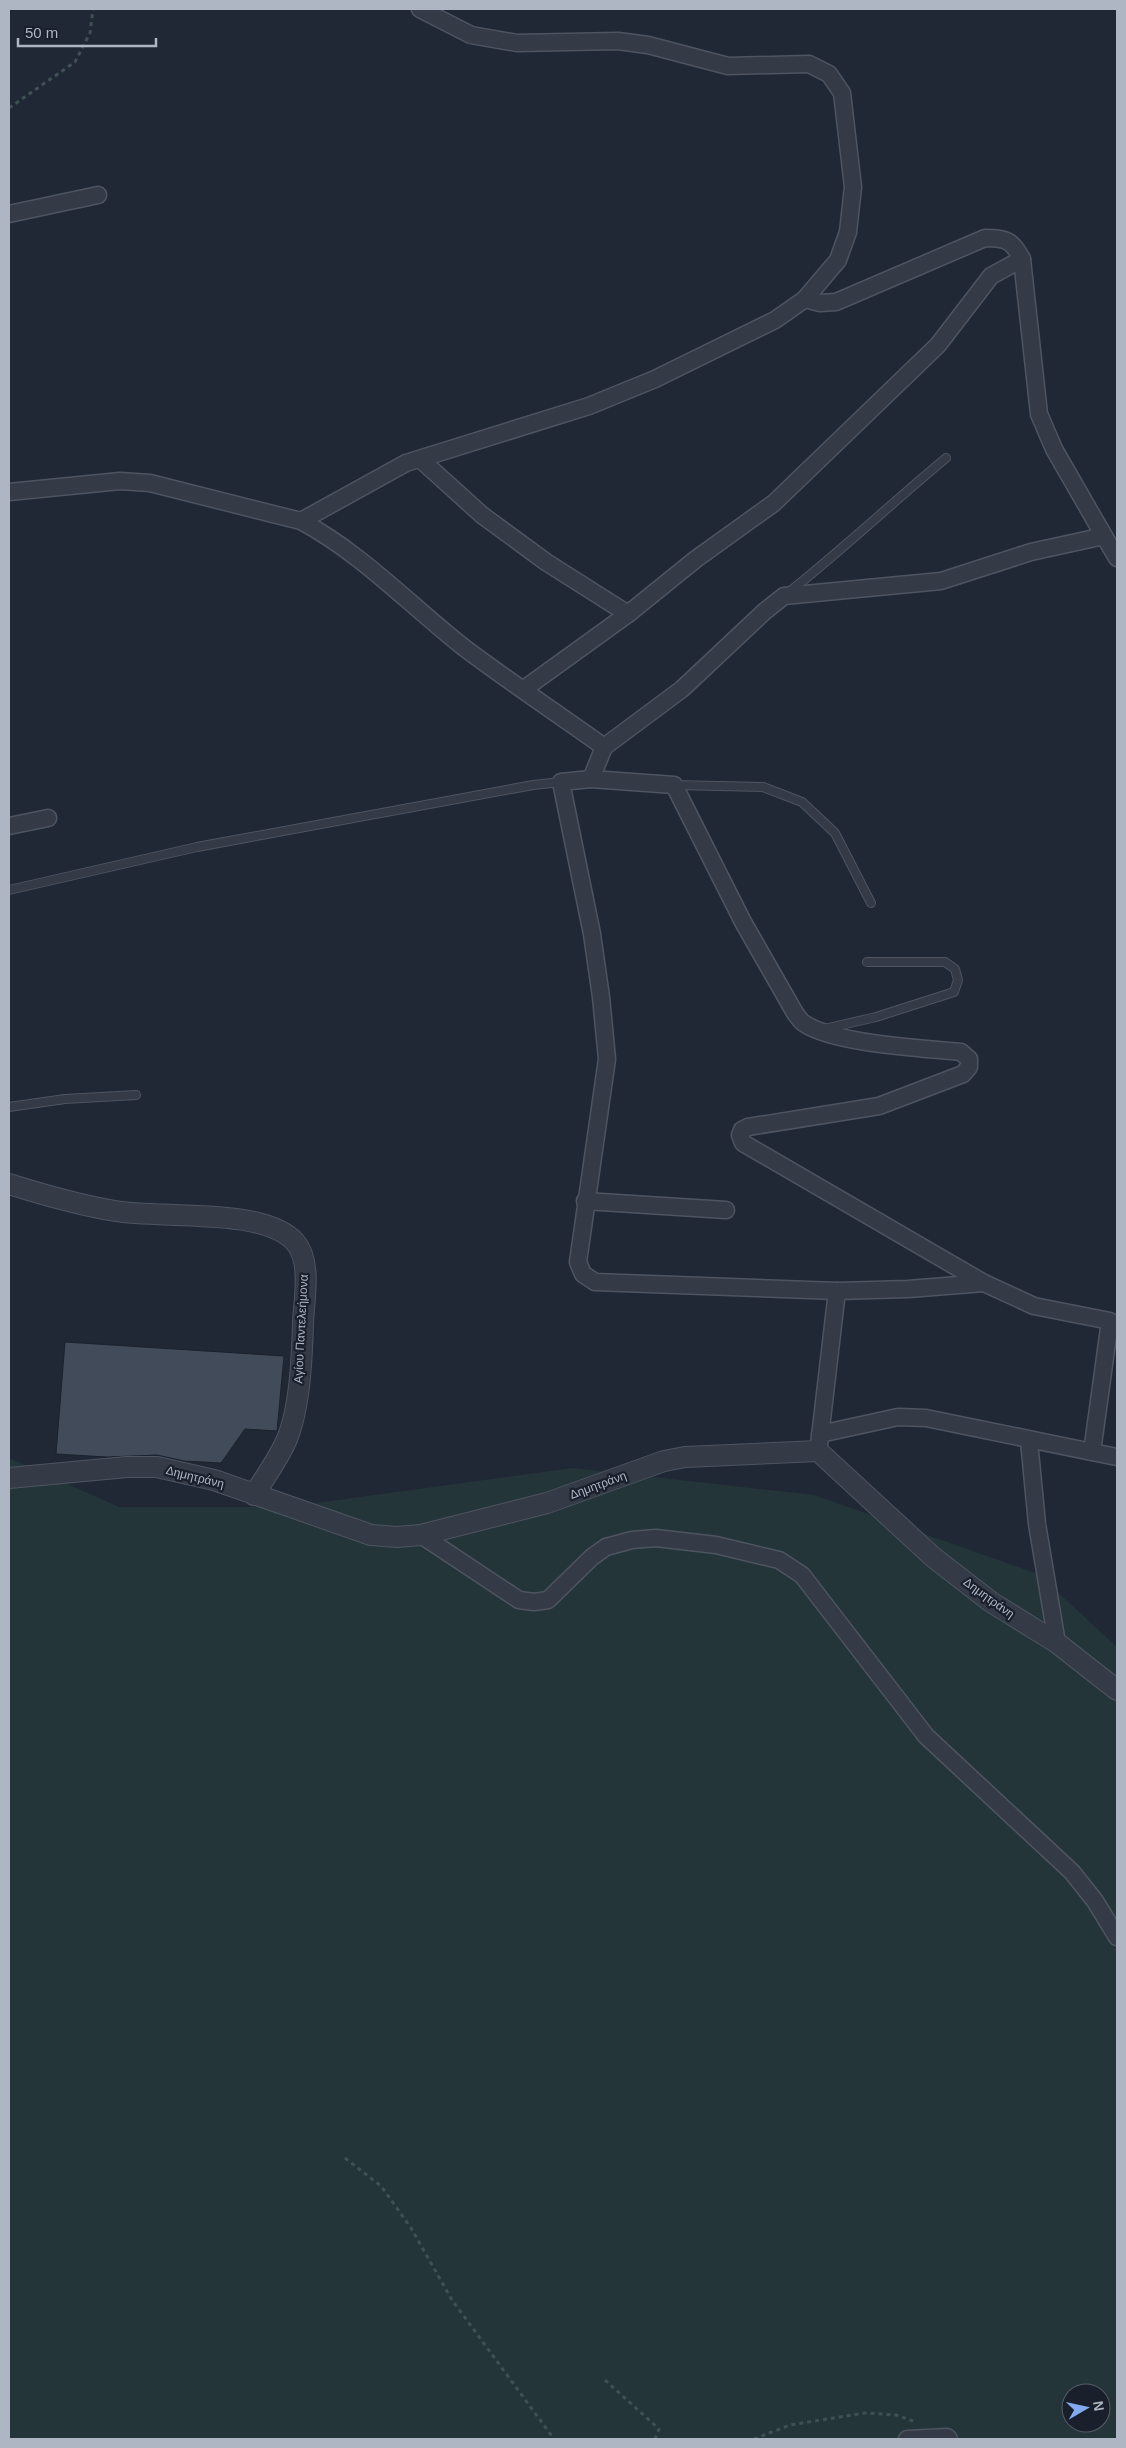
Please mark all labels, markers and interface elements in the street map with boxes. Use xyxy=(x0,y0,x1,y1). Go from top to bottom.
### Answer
scale bar xyxy=(18,15,155,47)
text: 50 m xyxy=(25,24,58,41)
street label: Αγίου Παντελεήμονα xyxy=(291,1274,311,1384)
street label: Δημητράνη xyxy=(164,1463,226,1491)
street label: Δημητράνη xyxy=(568,1468,628,1502)
street label: Δημητράνη xyxy=(961,1575,1017,1621)
north arrow xyxy=(1061,2383,1111,2433)
text: N xyxy=(1090,2400,1108,2412)

